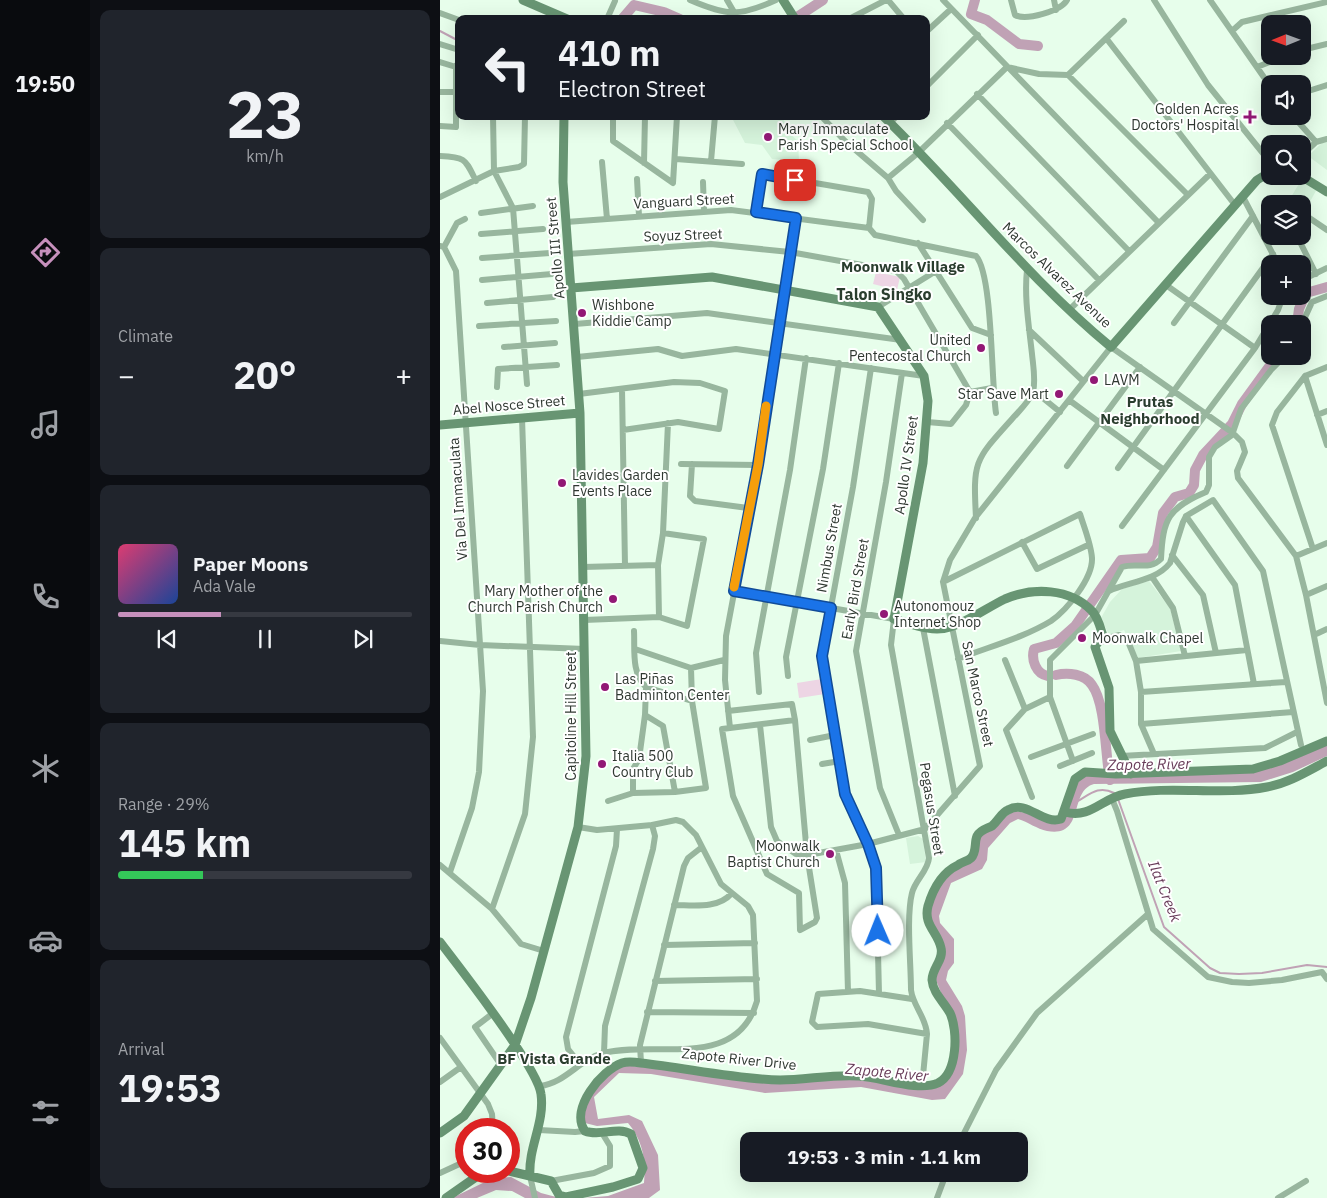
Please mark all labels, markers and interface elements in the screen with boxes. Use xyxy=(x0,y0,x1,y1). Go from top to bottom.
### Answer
north arrow xyxy=(1261,15,1311,65)
map controls xyxy=(1261,15,1311,365)
text: 410 m xyxy=(558,30,661,76)
icon: left xyxy=(475,35,540,100)
text: 19:50 xyxy=(15,69,75,98)
text: 23 xyxy=(226,71,304,156)
text: Electron Street xyxy=(558,74,706,103)
button: sound xyxy=(1261,75,1311,125)
place label: Golden Acres Doctors' Hospital xyxy=(1131,100,1239,134)
marker: Golden Acres Doctors' Hospital xyxy=(1243,110,1257,124)
place label: Mary Immaculate Parish Special School xyxy=(778,120,912,154)
marker: Mary Immaculate Parish Special School xyxy=(762,131,774,143)
button: search xyxy=(1261,135,1311,185)
text: km/h xyxy=(246,146,284,166)
pin xyxy=(774,159,816,201)
icon: arrive xyxy=(781,166,809,194)
street label: Vanguard Street xyxy=(633,189,735,213)
button: layers xyxy=(1261,195,1311,245)
street label: Apollo III Street xyxy=(542,196,568,300)
street label: Marcos Alvarez Avenue xyxy=(999,218,1116,332)
street label: Soyuz Street xyxy=(643,225,723,245)
icon: directions xyxy=(28,235,63,270)
button: + xyxy=(1261,255,1311,305)
district label: Moonwalk Village xyxy=(841,257,965,276)
district label: Talon Singko xyxy=(836,284,932,304)
place label: Wishbone Kiddie Camp xyxy=(592,296,672,330)
marker: Wishbone Kiddie Camp xyxy=(576,307,588,319)
button: − xyxy=(1261,315,1311,365)
text: Climate xyxy=(118,326,173,346)
place label: United Pentecostal Church xyxy=(849,331,971,365)
marker: United Pentecostal Church xyxy=(975,342,987,354)
text: 20° xyxy=(233,350,297,399)
text: − xyxy=(118,357,135,394)
text: + xyxy=(395,357,412,394)
place label: LAVM xyxy=(1104,371,1140,389)
marker: LAVM xyxy=(1088,374,1100,386)
place label: Star Save Mart xyxy=(958,385,1049,403)
marker: Star Save Mart xyxy=(1053,388,1065,400)
street label: Abel Nosce Street xyxy=(452,391,566,419)
district label: Prutas Neighborhood xyxy=(1100,392,1200,428)
icon: music xyxy=(28,407,63,442)
street label: Apollo IV Street xyxy=(890,414,922,516)
street label: Via Del Immaculata xyxy=(445,436,471,561)
place label: Lavides Garden Events Place xyxy=(572,466,669,500)
marker: Lavides Garden Events Place xyxy=(556,477,568,489)
street label: Nimbus Street xyxy=(812,502,846,594)
street label: Early Bird Street xyxy=(837,537,873,641)
text: Paper Moons xyxy=(193,552,308,576)
text: Ada Vale xyxy=(193,576,256,596)
icon: phone xyxy=(28,579,63,614)
place label: Mary Mother of the Church Parish Church xyxy=(468,582,603,616)
marker: Mary Mother of the Church Parish Church xyxy=(607,593,619,605)
place label: Autonomouz Internet Shop xyxy=(894,597,981,631)
marker: Autonomouz Internet Shop xyxy=(878,608,890,620)
icon: previous xyxy=(153,625,181,653)
icon: pause xyxy=(251,625,279,653)
icon: next xyxy=(349,625,377,653)
place label: Moonwalk Chapel xyxy=(1092,629,1203,647)
marker: Moonwalk Chapel xyxy=(1076,632,1088,644)
street label: San Marco Street xyxy=(958,640,998,748)
street label: Capitoline Hill Street xyxy=(562,651,580,781)
place label: Las Piñas Badminton Center xyxy=(615,670,729,704)
marker: Las Piñas Badminton Center xyxy=(599,681,611,693)
place label: Italia 500 Country Club xyxy=(612,747,694,781)
icon: climate xyxy=(28,751,63,786)
water label: Zapote River xyxy=(1106,754,1191,774)
marker: Italia 500 Country Club xyxy=(596,758,608,770)
street label: Pegasus Street xyxy=(916,761,948,857)
text: Range · 29% xyxy=(118,794,210,814)
text: 145 km xyxy=(118,818,251,867)
place label: Moonwalk Baptist Church xyxy=(727,837,821,871)
marker: Moonwalk Baptist Church xyxy=(824,848,836,860)
water label: Ilat Creek xyxy=(1144,858,1186,925)
position arrow xyxy=(851,904,903,956)
icon: car xyxy=(28,923,63,958)
text: Arrival xyxy=(118,1039,165,1059)
street label: Zapote River Drive xyxy=(681,1044,798,1074)
district label: BF Vista Grande xyxy=(497,1049,611,1068)
water label: Zapote River xyxy=(844,1059,930,1085)
text: 19:53 xyxy=(118,1063,222,1112)
icon: filters xyxy=(28,1095,63,1130)
speed limit sign: 30 xyxy=(455,1118,520,1183)
text: 19:53 · 3 min · 1.1 km xyxy=(787,1145,981,1169)

